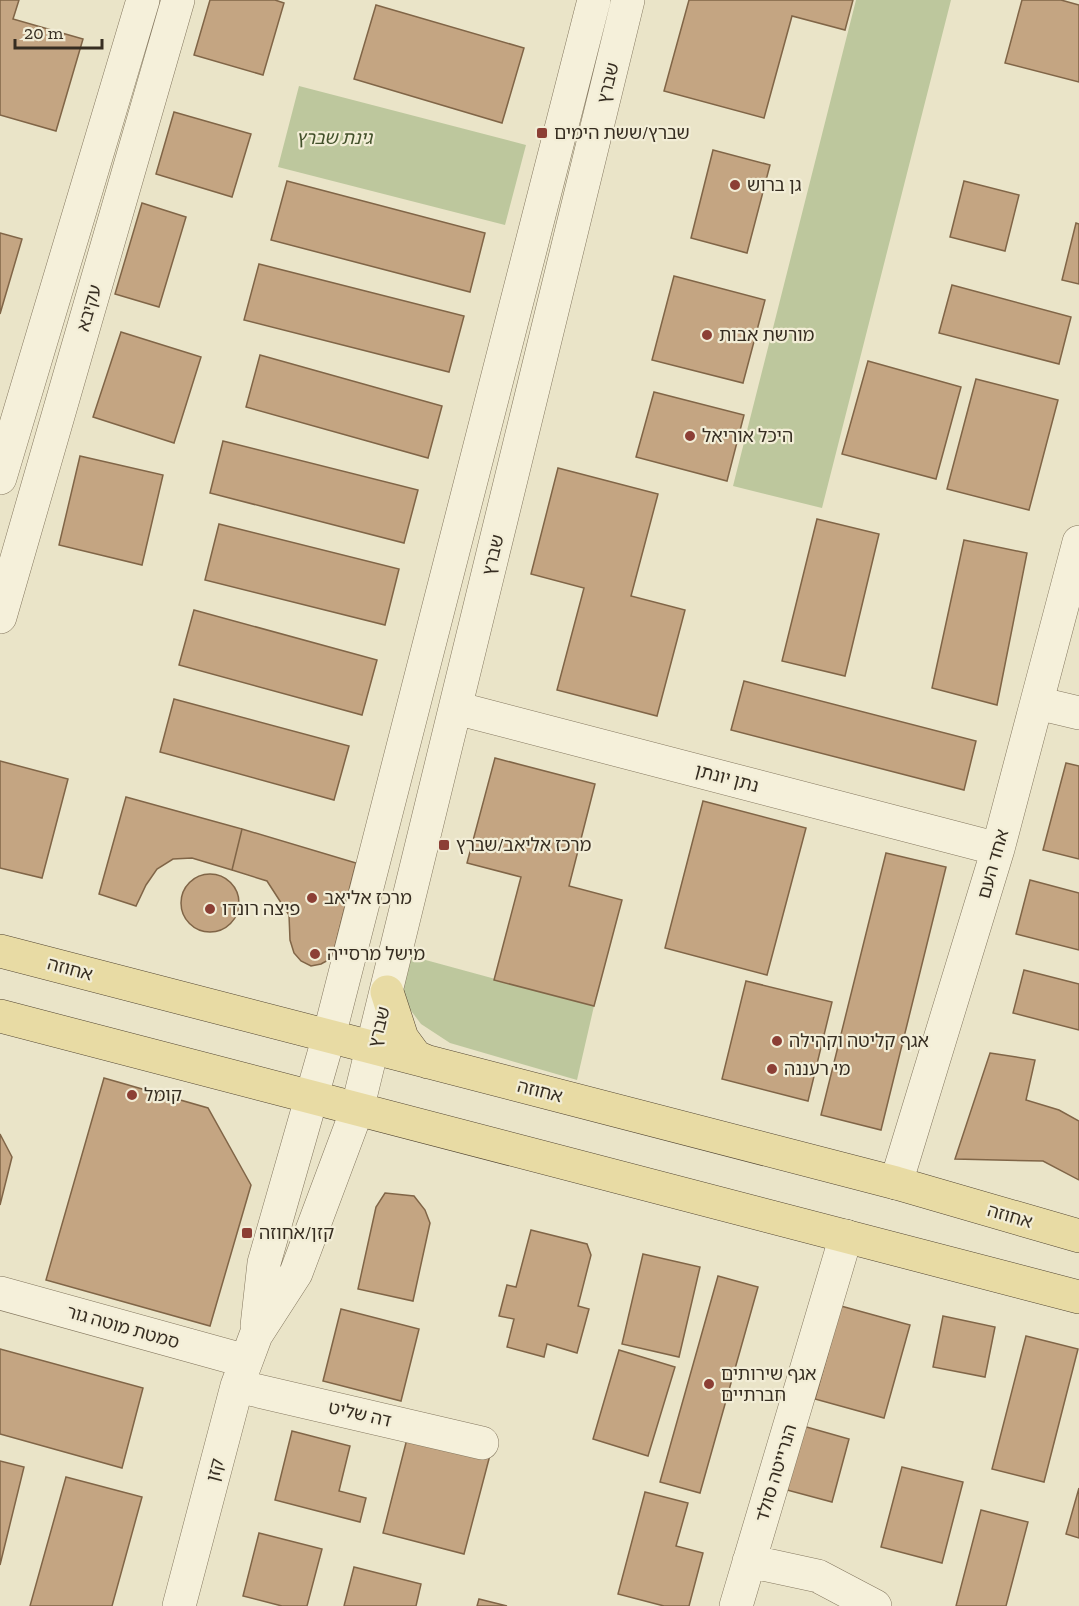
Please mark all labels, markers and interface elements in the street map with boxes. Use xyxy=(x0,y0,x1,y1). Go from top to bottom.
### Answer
scale bar xyxy=(15,12,102,50)
text: 20 m xyxy=(24,22,64,44)
street label: שברץ xyxy=(592,60,624,106)
place label: שברץ/ששת הימים xyxy=(554,122,690,144)
marker: שברץ/ששת הימים xyxy=(535,126,549,140)
park label: גינת שברץ xyxy=(296,127,373,149)
place label: גן ברוש xyxy=(747,174,802,196)
marker: גן ברוש xyxy=(728,178,742,192)
street label: עקיבא xyxy=(72,282,106,334)
place label: מורשת אבות xyxy=(719,324,815,346)
marker: מורשת אבות xyxy=(700,328,714,342)
place label: היכל אוריאל xyxy=(702,425,793,447)
marker: היכל אוריאל xyxy=(683,429,697,443)
street label: שברץ xyxy=(477,532,509,578)
street label: נתן יונתן xyxy=(693,759,761,797)
street label: אחד העם xyxy=(973,827,1013,901)
place label: מרכז אליאב/שברץ xyxy=(456,834,592,856)
marker: מרכז אליאב/שברץ xyxy=(437,838,451,852)
place label: מרכז אליאב xyxy=(324,887,412,909)
marker: מרכז אליאב xyxy=(305,891,319,905)
place label: פיצה רונדו xyxy=(222,898,300,920)
marker: פיצה רונדו xyxy=(203,902,217,916)
place label: מישל מרסייה xyxy=(327,943,425,965)
marker: מישל מרסייה xyxy=(308,947,322,961)
street label: אחוזה xyxy=(45,952,95,986)
street label: שברץ xyxy=(363,1004,395,1050)
place label: אגף קליטה וקהילה xyxy=(789,1030,929,1052)
marker: אגף קליטה וקהילה xyxy=(770,1034,784,1048)
place label: מי רעננה xyxy=(784,1058,850,1080)
marker: מי רעננה xyxy=(765,1062,779,1076)
street label: אחוזה xyxy=(515,1075,565,1107)
place label: קומל xyxy=(144,1084,182,1106)
marker: קומל xyxy=(125,1088,139,1102)
street label: אחוזה xyxy=(985,1199,1035,1233)
place label: קזן/אחוזה xyxy=(259,1222,334,1244)
marker: קזן/אחוזה xyxy=(240,1226,254,1240)
street label: סמטת מוטה גור xyxy=(64,1300,182,1354)
place label: אגף שירותים חברתיים xyxy=(721,1363,816,1406)
marker: אגף שירותים חברתיים xyxy=(702,1377,716,1391)
street label: דה שליט xyxy=(326,1396,394,1432)
street label: הנרייטה סולד xyxy=(751,1422,801,1524)
street label: קזן xyxy=(201,1456,229,1484)

